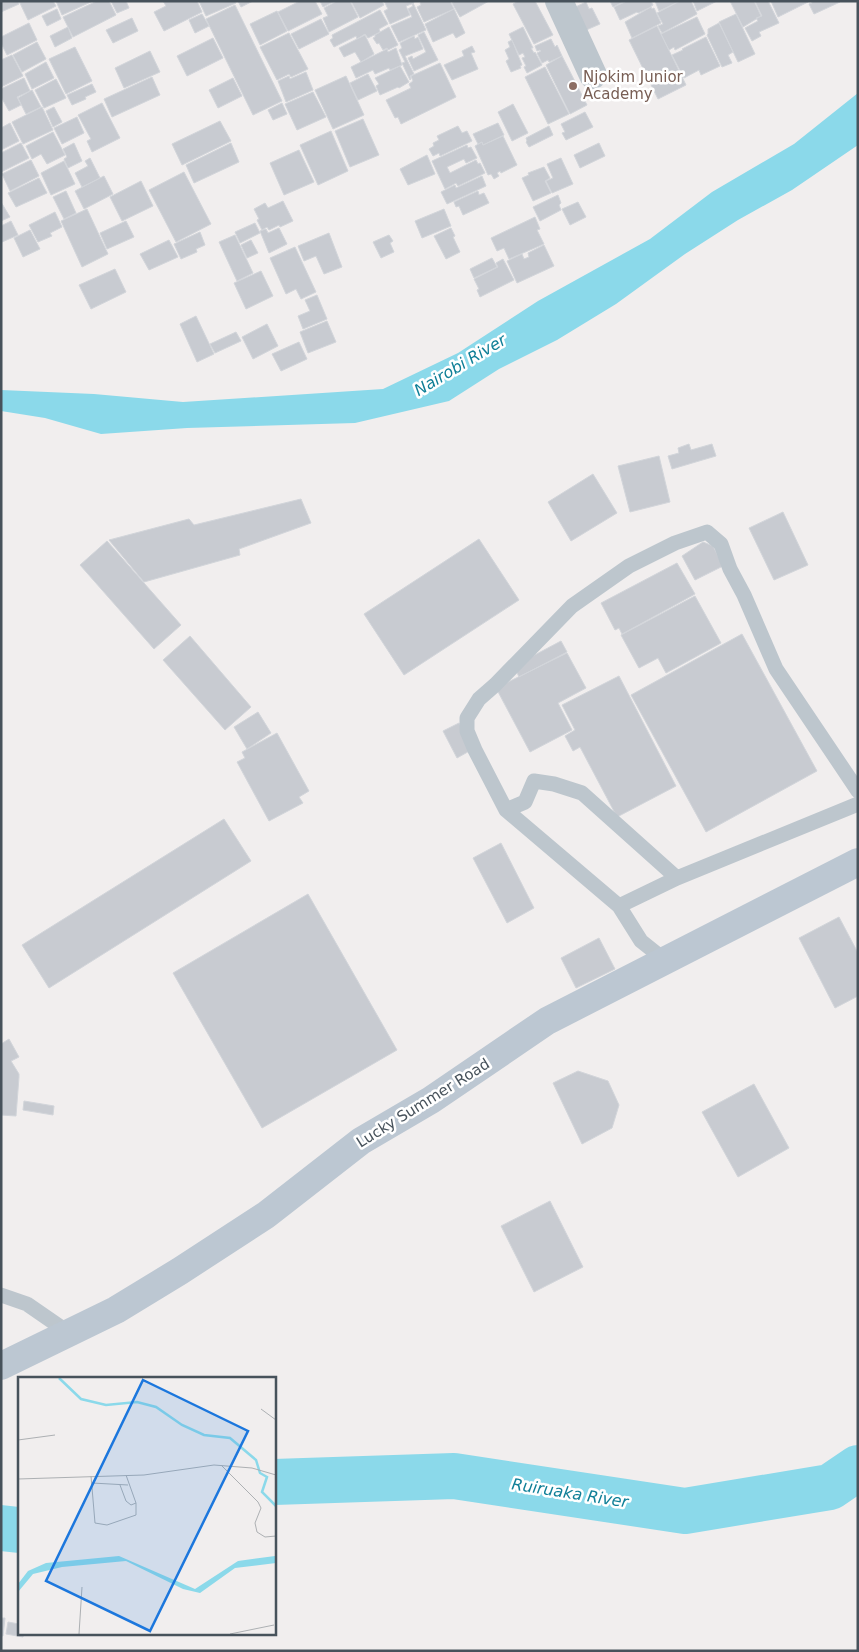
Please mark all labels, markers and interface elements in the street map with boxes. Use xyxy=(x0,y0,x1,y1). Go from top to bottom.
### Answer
place label: Njokim Junior Academy xyxy=(583,68,684,103)
marker: Njokim Junior Academy xyxy=(567,80,579,92)
water label: Nairobi River xyxy=(411,329,511,400)
street label: Lucky Summer Road xyxy=(353,1055,493,1151)
inset map xyxy=(18,1377,275,1634)
water label: Ruiruaka River xyxy=(510,1474,631,1512)

